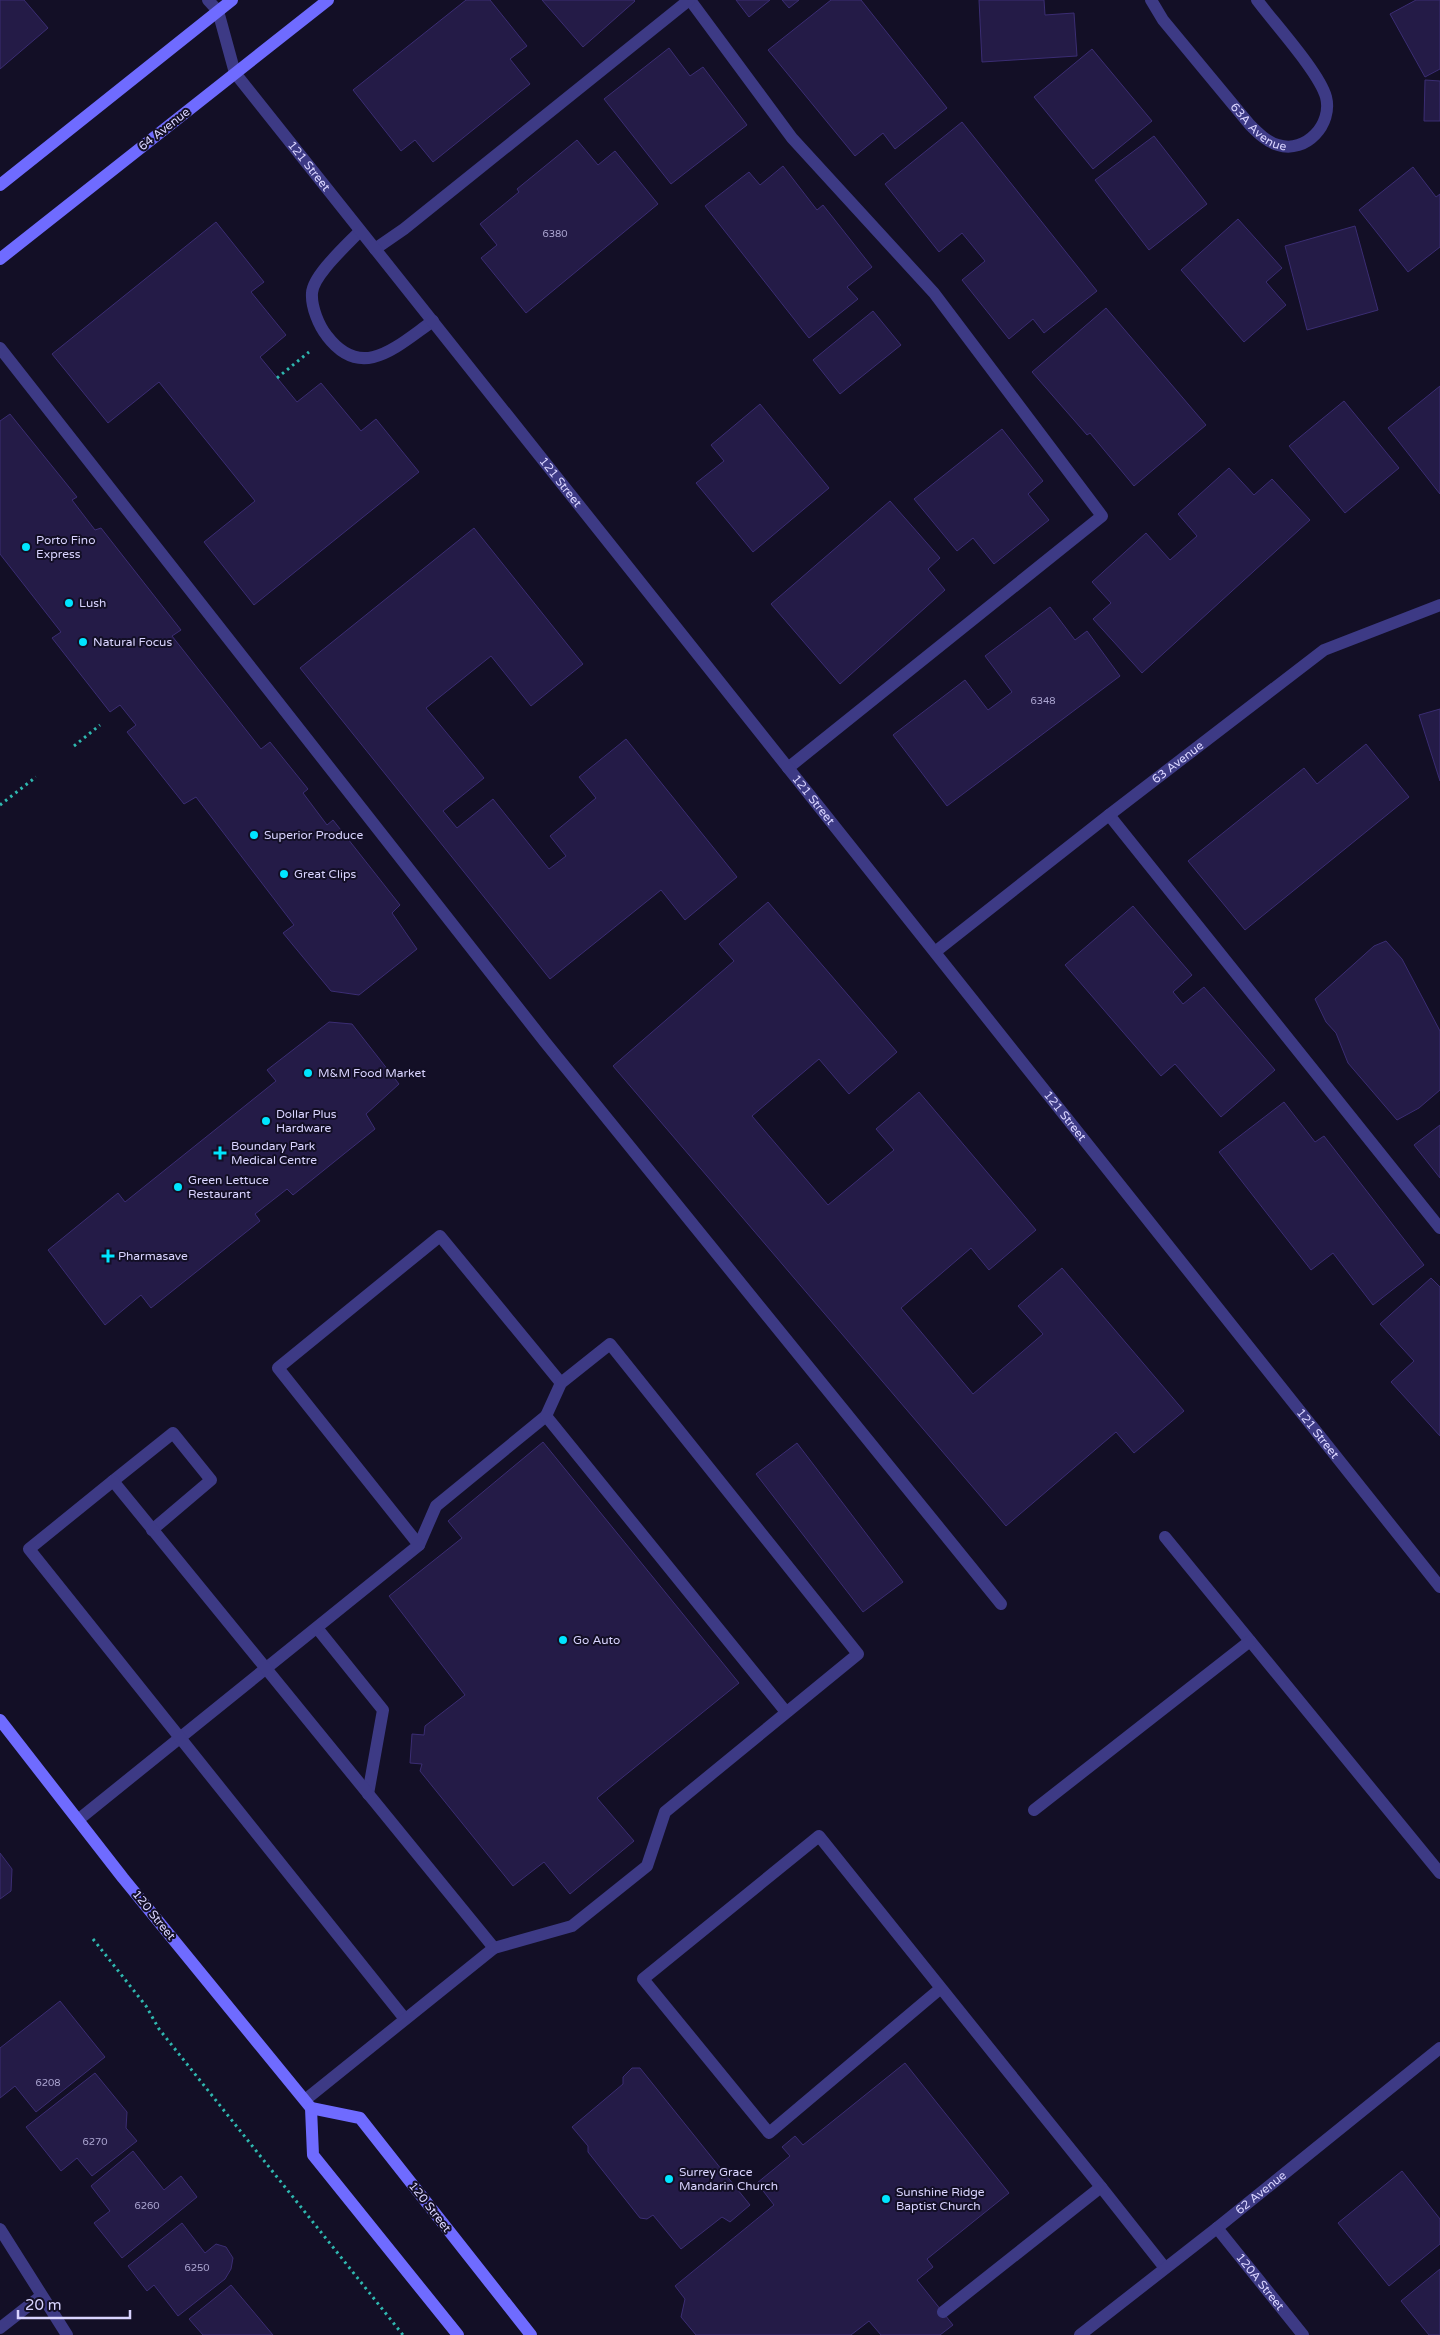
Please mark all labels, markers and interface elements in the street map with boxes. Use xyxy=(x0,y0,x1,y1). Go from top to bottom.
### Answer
street label: 63A Avenue xyxy=(1228,100,1288,154)
street label: 64 Avenue xyxy=(136,105,193,153)
street label: 121 Street xyxy=(285,138,333,194)
house number: 6380 xyxy=(542,228,568,240)
street label: 121 Street xyxy=(536,454,585,510)
place label: Porto Fino Express xyxy=(36,533,95,561)
marker: Porto Fino Express xyxy=(20,541,32,553)
place label: Lush xyxy=(79,596,106,610)
marker: Lush xyxy=(63,597,75,609)
place label: Natural Focus xyxy=(93,635,172,649)
marker: Natural Focus xyxy=(77,636,89,648)
house number: 6348 xyxy=(1030,695,1056,707)
street label: 63 Avenue xyxy=(1149,738,1206,786)
street label: 121 Street xyxy=(789,772,838,828)
place label: Superior Produce xyxy=(264,828,363,842)
marker: Superior Produce xyxy=(248,829,260,841)
place label: Great Clips xyxy=(294,867,356,881)
marker: Great Clips xyxy=(278,868,290,880)
place label: M&M Food Market xyxy=(318,1066,426,1080)
marker: M&M Food Market xyxy=(302,1067,314,1079)
street label: 121 Street xyxy=(1041,1088,1089,1144)
place label: Dollar Plus Hardware xyxy=(276,1107,337,1135)
marker: Dollar Plus Hardware xyxy=(260,1115,272,1127)
place label: Boundary Park Medical Centre xyxy=(231,1139,317,1167)
marker: Boundary Park Medical Centre xyxy=(213,1146,227,1160)
place label: Green Lettuce Restaurant xyxy=(188,1173,269,1201)
marker: Green Lettuce Restaurant xyxy=(172,1181,184,1193)
place label: Pharmasave xyxy=(118,1249,188,1263)
marker: Pharmasave xyxy=(102,1250,114,1262)
street label: 121 Street xyxy=(1294,1406,1342,1462)
place label: Go Auto xyxy=(573,1633,620,1647)
marker: Go Auto xyxy=(557,1634,569,1646)
street label: 120 Street xyxy=(130,1887,179,1943)
house number: 6208 xyxy=(35,2077,61,2089)
house number: 6270 xyxy=(82,2136,108,2148)
place label: Surrey Grace Mandarin Church xyxy=(679,2165,778,2193)
street label: 62 Avenue xyxy=(1232,2168,1289,2217)
marker: Surrey Grace Mandarin Church xyxy=(663,2173,675,2185)
street label: 120 Street xyxy=(406,2179,454,2235)
place label: Sunshine Ridge Baptist Church xyxy=(896,2185,985,2213)
marker: Sunshine Ridge Baptist Church xyxy=(880,2193,892,2205)
house number: 6260 xyxy=(134,2200,160,2212)
street label: 120A Street xyxy=(1233,2250,1288,2313)
house number: 6250 xyxy=(184,2262,210,2274)
scale bar xyxy=(18,2288,130,2320)
text: 20 m xyxy=(25,2296,62,2314)

